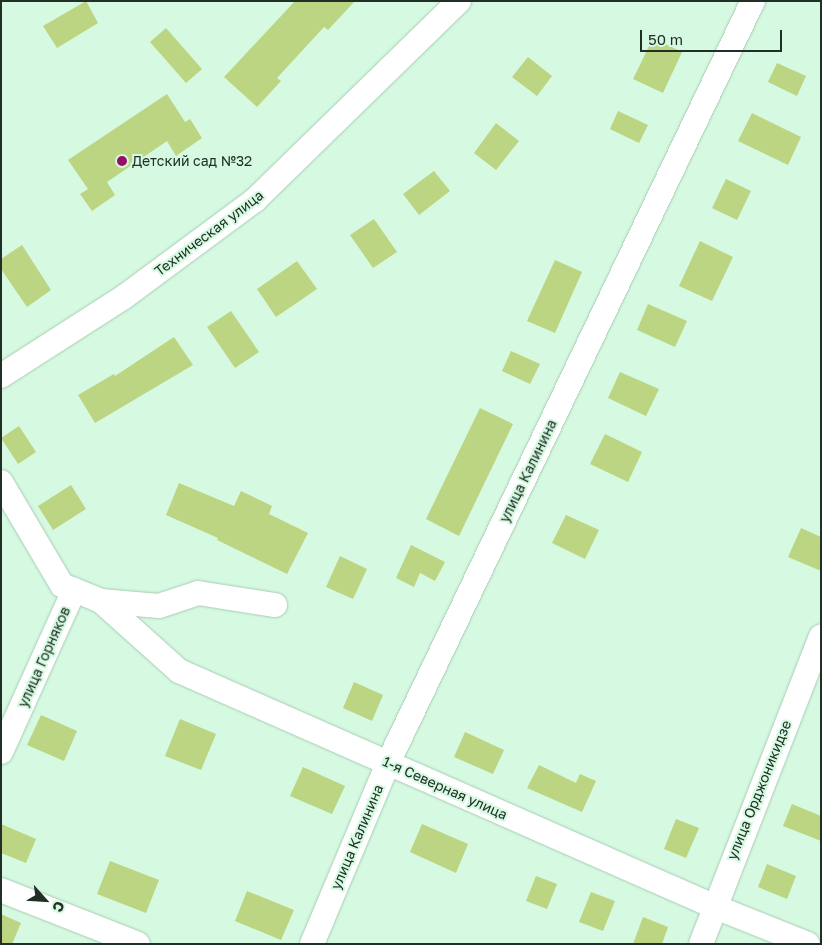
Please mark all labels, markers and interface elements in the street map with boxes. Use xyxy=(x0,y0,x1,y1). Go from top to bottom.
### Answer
scale bar xyxy=(642,20,784,52)
text: 50 m xyxy=(648,30,683,48)
place label: Детский сад №32 xyxy=(132,153,252,169)
marker: Детский сад №32 xyxy=(116,155,128,167)
street label: Техническая улица xyxy=(151,187,267,279)
street label: улица Калинина xyxy=(496,417,560,525)
street label: улица Горняков xyxy=(14,604,74,710)
street label: улица Орджоникидзе xyxy=(723,718,795,862)
street label: 1-я Северная улица xyxy=(380,753,510,823)
street label: улица Калинина xyxy=(327,782,387,892)
north arrow xyxy=(20,875,70,925)
text: С xyxy=(49,899,69,915)

